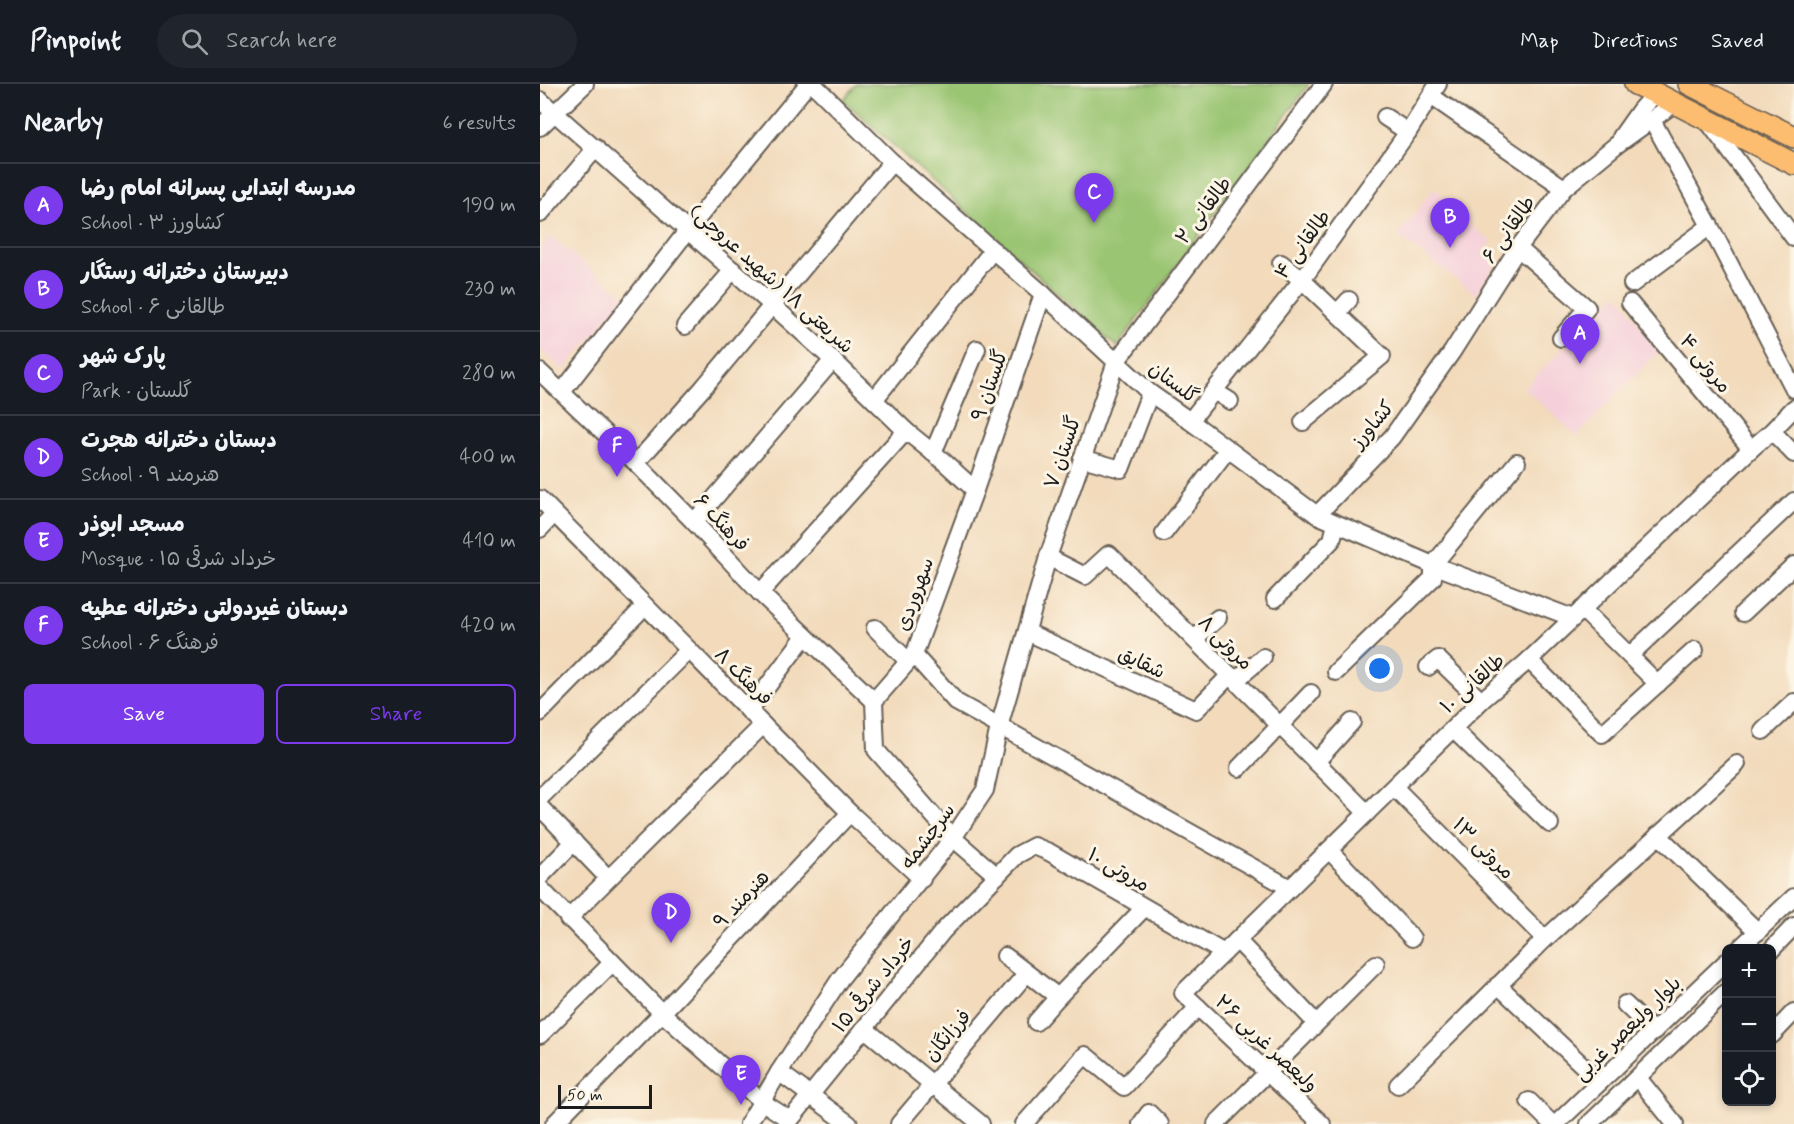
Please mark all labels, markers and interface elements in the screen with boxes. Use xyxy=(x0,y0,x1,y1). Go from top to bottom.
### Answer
search box xyxy=(157,14,577,68)
text: Pinpoint xyxy=(30,23,121,60)
icon: search xyxy=(178,25,211,58)
text: Search here xyxy=(226,27,337,55)
text: Map xyxy=(1520,27,1559,55)
text: Directions xyxy=(1592,27,1678,55)
text: Saved xyxy=(1711,27,1764,55)
text: Nearby xyxy=(24,106,103,140)
text: 6 results xyxy=(443,110,516,137)
street label: طالقانی ۲ xyxy=(1170,171,1239,250)
pin: C xyxy=(1074,174,1114,223)
text: مدرسه ابتدایی پسرانه امام رضا xyxy=(81,175,356,203)
street label: طالقانی ۶ xyxy=(1476,191,1542,269)
text: A xyxy=(37,192,50,219)
text: 190 m xyxy=(462,192,516,219)
street label: شریعتی ۱۸ (شهید عروجی) xyxy=(683,198,859,360)
pin: B xyxy=(1430,198,1470,248)
street label: طالقانی ۴ xyxy=(1269,205,1338,285)
text: School · کشاورز ۳ xyxy=(81,210,225,237)
text: دبیرستان دخترانه رستگار xyxy=(81,259,289,287)
text: B xyxy=(37,276,50,303)
text: 230 m xyxy=(464,276,516,303)
text: School · طالقانی ۶ xyxy=(81,294,225,321)
pin: A xyxy=(1560,314,1600,364)
street label: مروتی ۴ xyxy=(1673,329,1737,399)
text: پارک شهر xyxy=(81,343,166,371)
street label: گلستان ۹ xyxy=(966,346,1015,425)
street label: گلستان xyxy=(1143,356,1204,411)
text: C xyxy=(36,360,51,387)
text: 280 m xyxy=(462,360,516,387)
text: Park · گلستان xyxy=(81,378,192,405)
street label: کشاورز xyxy=(1344,395,1401,456)
street label: گلستان ۷ xyxy=(1038,412,1088,493)
text: دبستان دخترانه هجرت xyxy=(81,427,277,455)
pin: F xyxy=(598,428,637,477)
text: D xyxy=(37,444,50,471)
text: 400 m xyxy=(460,444,516,471)
text: School · هنرمند ۹ xyxy=(81,462,219,489)
street label: فرهنگ ۶ xyxy=(687,488,755,558)
text: مسجد ابوذر xyxy=(81,511,185,539)
text: E xyxy=(38,528,49,555)
text: 410 m xyxy=(462,528,516,555)
text: Mosque · ۱۵ خرداد شرقی xyxy=(81,546,276,573)
street label: سهروردی xyxy=(890,554,941,635)
text: دبستان غیردولتی دخترانه عطیه xyxy=(81,595,348,623)
street label: مروتی ۸ xyxy=(1191,610,1258,677)
text: F xyxy=(38,612,49,639)
text: 420 m xyxy=(460,612,516,639)
text: School · فرهنگ ۶ xyxy=(81,630,219,657)
street label: شقایق xyxy=(1113,641,1169,686)
street label: فرهنگ ۸ xyxy=(708,642,778,712)
street label: طالقانی ۱۰ xyxy=(1435,648,1511,720)
your location xyxy=(1365,654,1394,683)
button: Save xyxy=(24,684,264,744)
button: Share xyxy=(276,684,516,744)
street label: سرچشمه xyxy=(894,798,962,876)
street label: مروتی ۱۳ xyxy=(1446,812,1520,886)
street label: مروتی ۱۰ xyxy=(1082,842,1154,899)
street label: هنرمند ۹ xyxy=(708,865,776,935)
pin: D xyxy=(652,894,690,943)
street label: ۱۵ خرداد شرقی xyxy=(826,930,921,1039)
map controls xyxy=(1722,944,1776,1106)
button: + xyxy=(1722,944,1776,998)
street label: بلوار ولیعصر غربی xyxy=(1568,971,1688,1088)
street label: ولیعصر غربی ۲۶ xyxy=(1208,989,1323,1099)
button: − xyxy=(1722,998,1776,1052)
street label: فرزانگان xyxy=(918,1004,978,1068)
button: locate xyxy=(1722,1052,1776,1106)
pin: E xyxy=(722,1056,760,1105)
scale bar xyxy=(558,1082,652,1110)
text: 50 m xyxy=(567,1085,603,1106)

